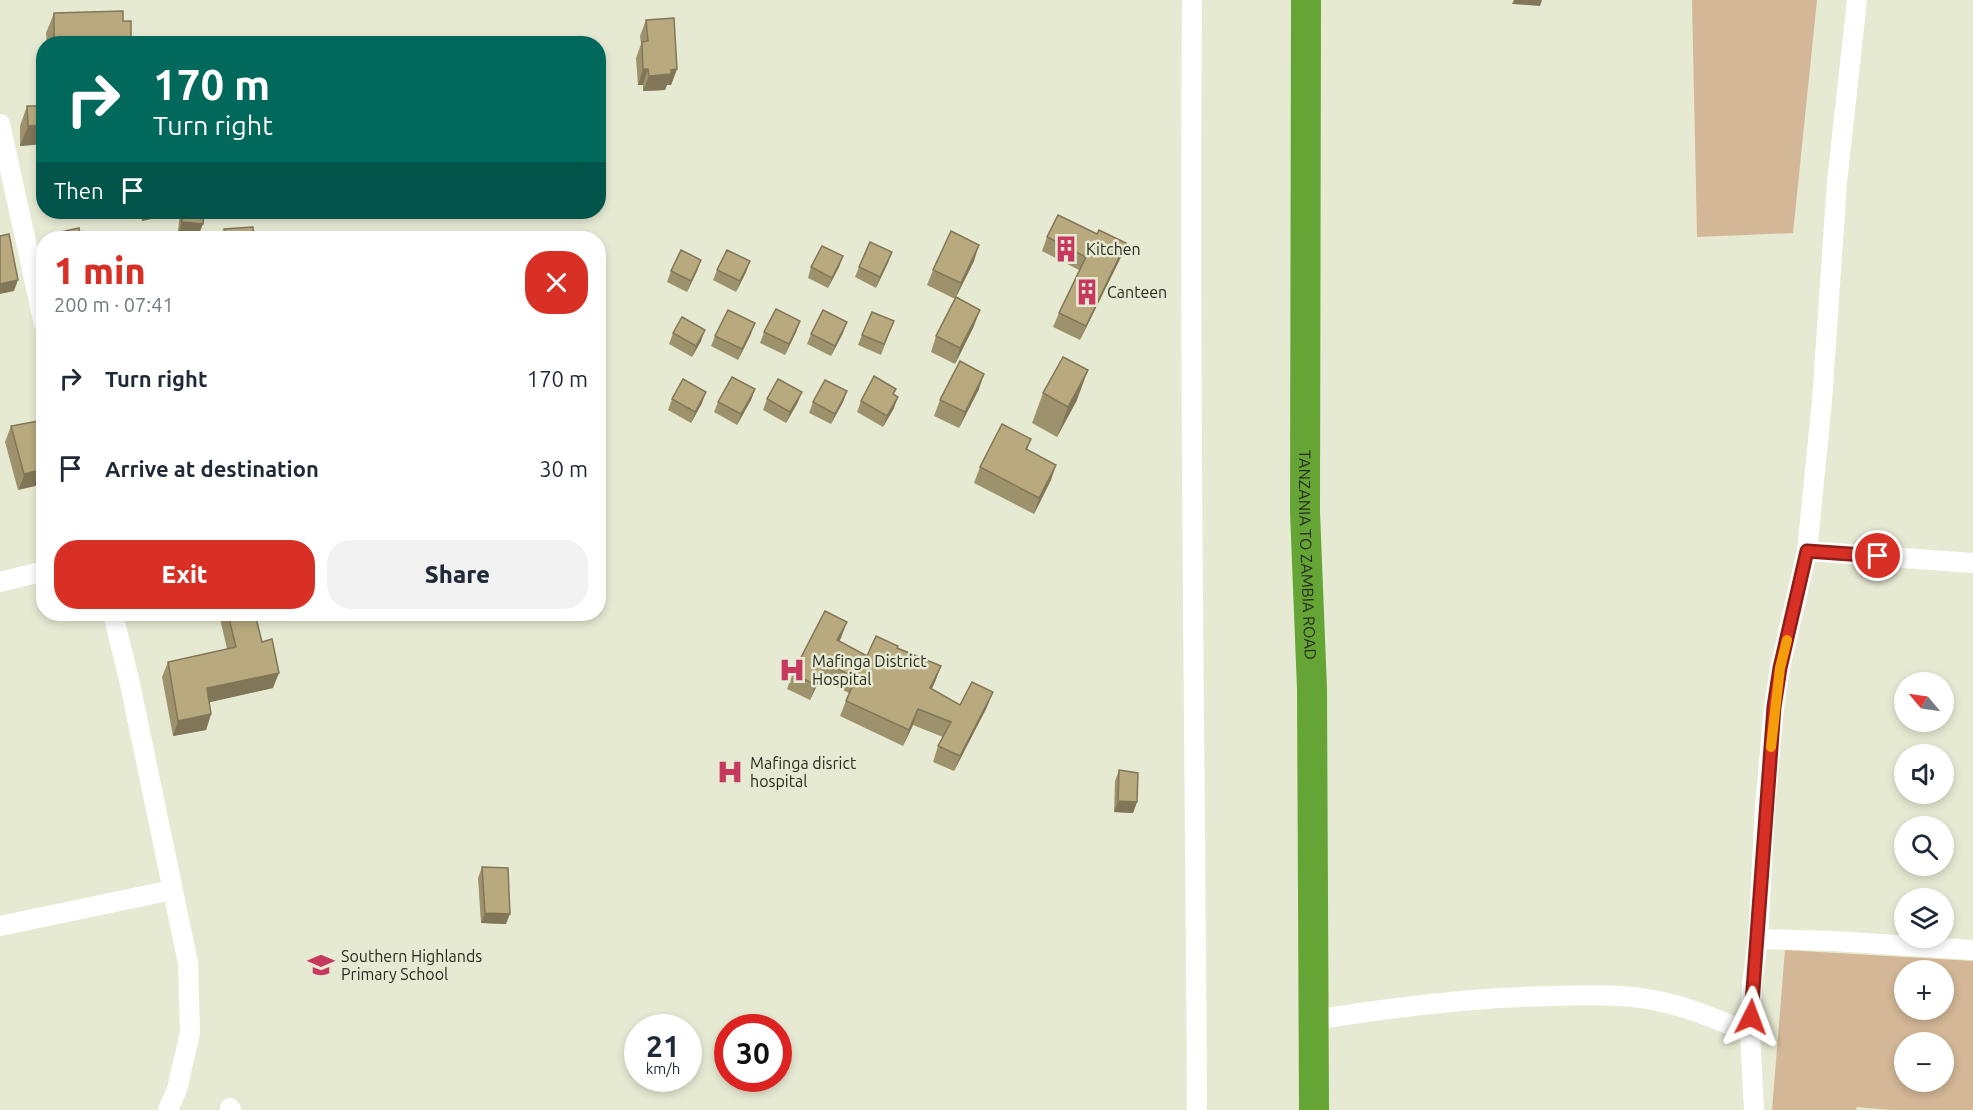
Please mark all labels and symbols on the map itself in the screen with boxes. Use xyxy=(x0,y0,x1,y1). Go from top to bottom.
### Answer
building icon: Kitchen xyxy=(1051,234,1081,264)
place label: Kitchen xyxy=(1086,240,1141,258)
building icon: Canteen xyxy=(1072,277,1102,307)
place label: Canteen xyxy=(1107,283,1167,301)
street label: TANZANIA TO ZAMBIA ROAD xyxy=(1296,450,1320,660)
pin xyxy=(1852,530,1903,581)
place label: Mafinga District Hospital xyxy=(812,652,927,688)
hospital icon: Mafinga District Hospital xyxy=(777,655,807,685)
north arrow xyxy=(1894,672,1954,732)
place label: Mafinga disrict hospital xyxy=(750,754,857,790)
hospital icon: Mafinga disrict hospital xyxy=(715,757,745,787)
place label: Southern Highlands Primary School xyxy=(341,947,482,983)
school or university icon: Southern Highlands Primary School xyxy=(306,950,336,980)
position arrow xyxy=(1719,985,1783,1049)
speed limit sign: 30 xyxy=(714,1014,792,1092)

